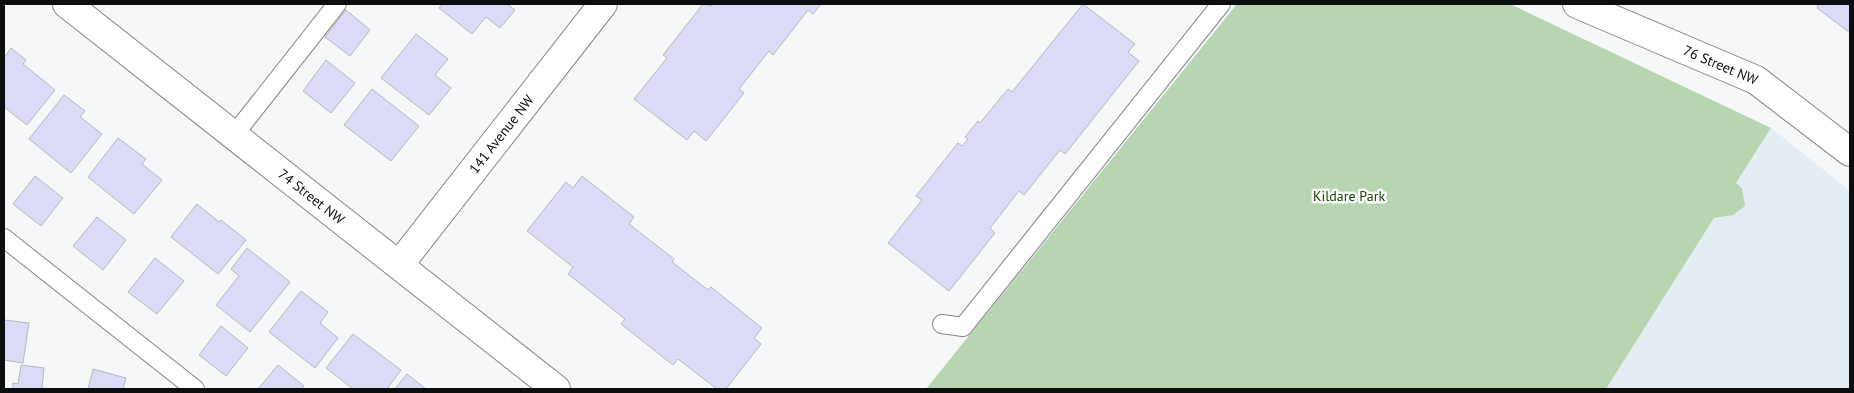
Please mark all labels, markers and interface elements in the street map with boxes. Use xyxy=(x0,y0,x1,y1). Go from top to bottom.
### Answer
street label: 76 Street NW xyxy=(1680,41,1761,89)
street label: 141 Avenue NW xyxy=(465,91,538,177)
street label: 74 Street NW xyxy=(275,165,349,228)
park label: Kildare Park xyxy=(1313,187,1385,205)

